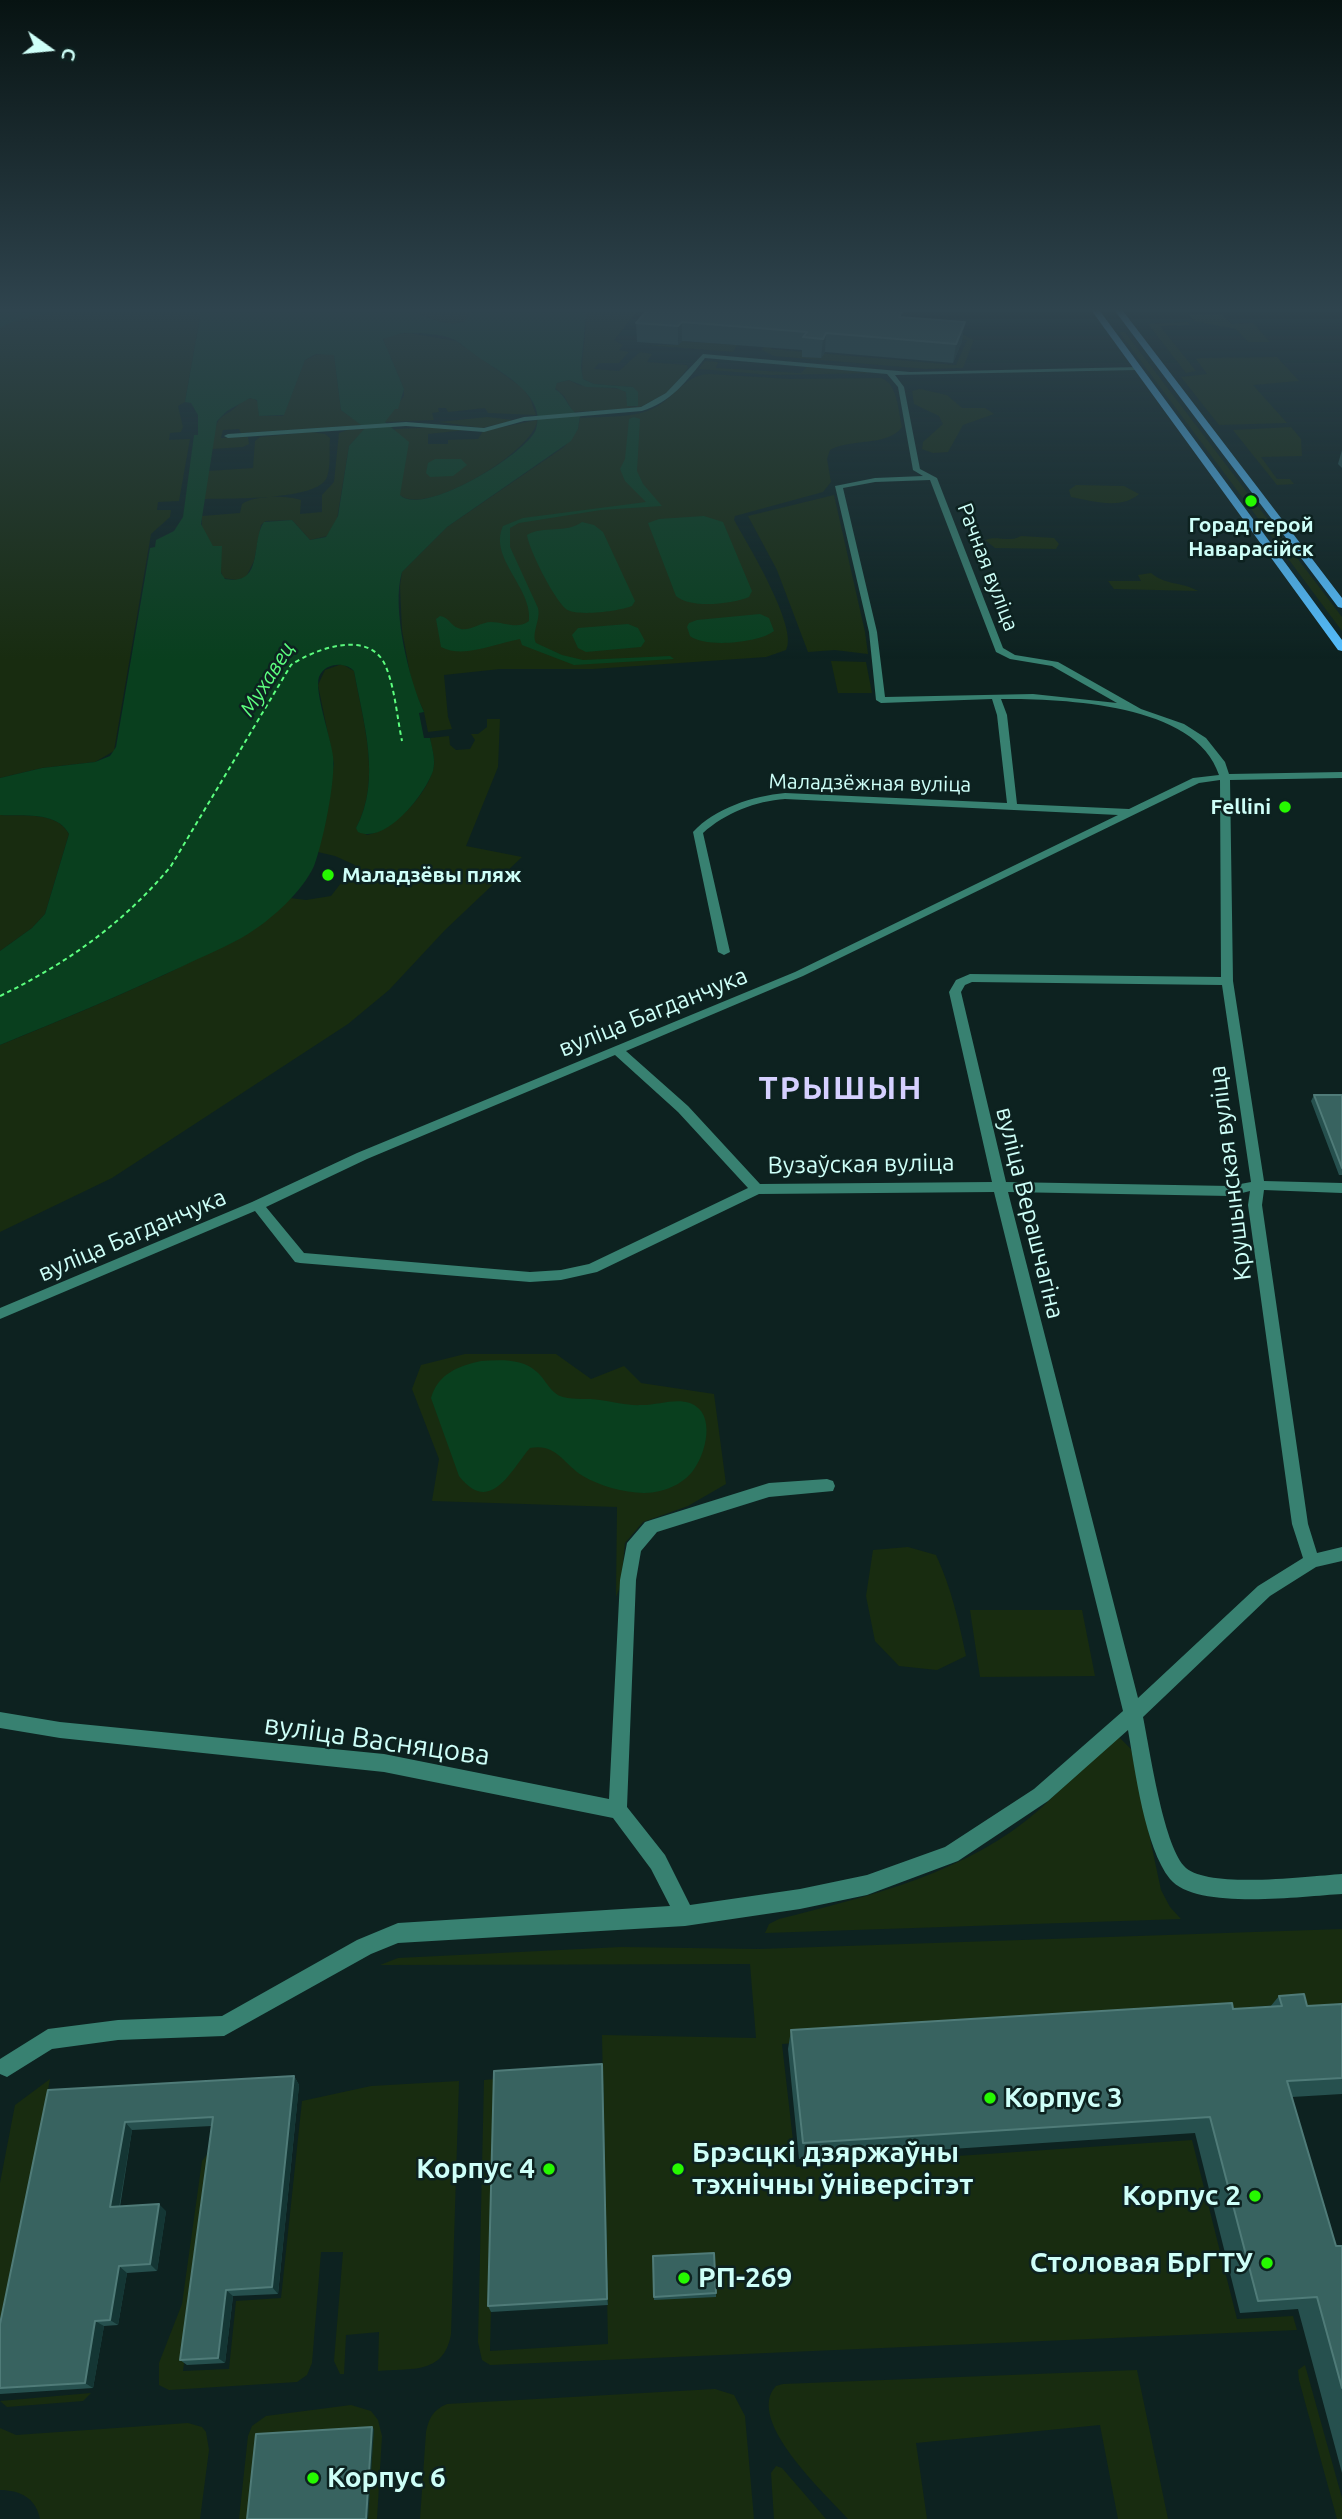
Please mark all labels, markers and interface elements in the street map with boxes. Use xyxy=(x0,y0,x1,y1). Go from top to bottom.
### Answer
north arrow xyxy=(14,14,84,84)
text: С xyxy=(57,46,81,63)
marker: Горад герой Наварасійск xyxy=(1243,493,1259,509)
street label: Рачная вуліца xyxy=(952,499,1024,635)
place label: Горад герой Наварасійск xyxy=(1188,512,1314,562)
water label: Мухавец xyxy=(234,637,300,721)
street label: Маладзёжная вуліца xyxy=(769,769,971,797)
place label: Fellini xyxy=(1211,794,1271,820)
marker: Fellini xyxy=(1277,799,1293,815)
place label: Маладзёвы пляж xyxy=(342,862,521,888)
marker: Маладзёвы пляж xyxy=(320,867,336,883)
street label: вуліца Багданчука xyxy=(554,961,752,1063)
street label: Крушынская вуліца xyxy=(1203,1064,1257,1282)
district label: ТРЫШЫН xyxy=(759,1069,923,1107)
street label: вуліца Верашчагіна xyxy=(990,1104,1070,1322)
street label: Вузаўская вуліца xyxy=(767,1148,955,1180)
street label: вуліца Багданчука xyxy=(34,1182,230,1288)
street label: вуліца Васняцова xyxy=(262,1708,492,1772)
place label: Корпус 3 xyxy=(1004,2081,1123,2115)
marker: Корпус 3 xyxy=(982,2090,998,2106)
place label: Брэсцкі дзяржаўны тэхнічны ўніверсітэт xyxy=(692,2136,973,2202)
place label: Корпус 4 xyxy=(416,2152,535,2186)
marker: Корпус 4 xyxy=(541,2161,557,2177)
marker: Брэсцкі дзяржаўны тэхнічны ўніверсітэт xyxy=(670,2161,686,2177)
place label: Корпус 2 xyxy=(1122,2179,1241,2213)
marker: Корпус 2 xyxy=(1247,2188,1263,2204)
place label: Столовая БрГТУ xyxy=(1030,2246,1253,2280)
marker: Столовая БрГТУ xyxy=(1259,2255,1275,2271)
place label: РП-269 xyxy=(698,2261,792,2295)
marker: РП-269 xyxy=(676,2270,692,2286)
place label: Корпус 6 xyxy=(327,2461,446,2495)
marker: Корпус 6 xyxy=(305,2470,321,2486)

